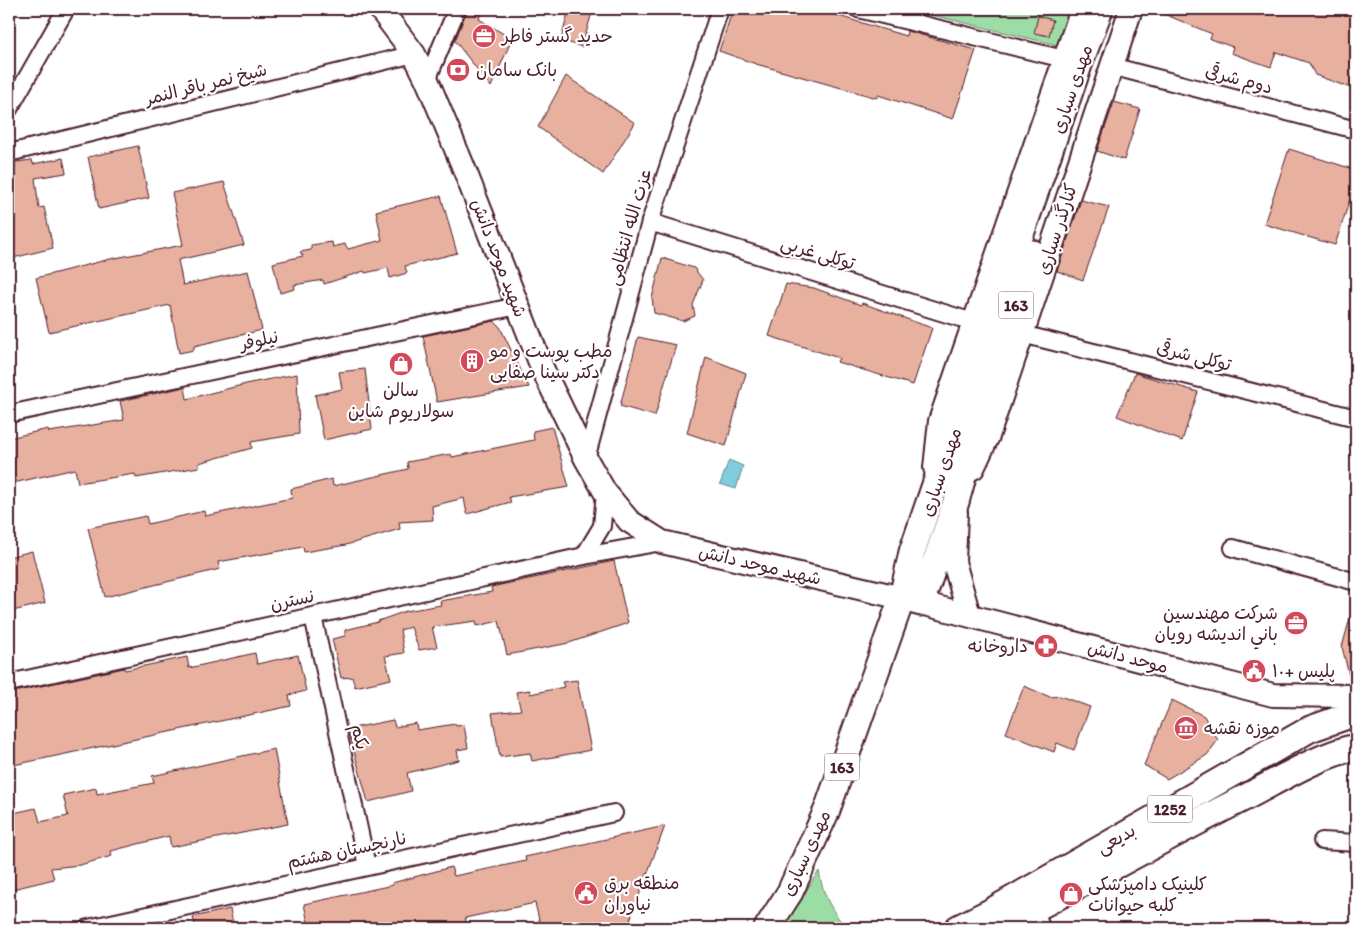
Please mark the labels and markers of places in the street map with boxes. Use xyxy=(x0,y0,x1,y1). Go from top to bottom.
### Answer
office icon: حدید گستر فاطر xyxy=(471,23,497,49)
place label: حدید گستر فاطر xyxy=(500,25,613,47)
bank icon: بانک سامان xyxy=(445,57,471,83)
place label: بانک سامان xyxy=(476,59,557,81)
place label: مطب پوست و مو دکتر سینا صفایی xyxy=(488,340,613,383)
building icon: مطب پوست و مو دکتر سینا صفایی xyxy=(459,348,485,374)
shop icon: سالن سولاریوم شاین xyxy=(388,351,414,377)
place label: سالن سولاریوم شاین xyxy=(348,379,454,425)
place label: شركت مهندسين باني انديشه رويان xyxy=(1155,602,1278,650)
office icon: شركت مهندسين باني انديشه رويان xyxy=(1283,610,1309,636)
pharmacy icon: داروخانه xyxy=(1033,633,1059,659)
place label: داروخانه xyxy=(968,635,1028,657)
public building icon: پلیس +۱۰ xyxy=(1241,658,1267,684)
place label: پلیس +۱۰ xyxy=(1272,660,1335,683)
museum icon: موزه نقشه xyxy=(1173,715,1199,741)
place label: موزه نقشه xyxy=(1204,717,1280,739)
place label: منطقه برق نیاوران xyxy=(604,872,679,915)
place label: کلینیک دامپزشکی کلبه حیوانات xyxy=(1088,873,1207,916)
public building icon: منطقه برق نیاوران xyxy=(573,880,599,906)
shop icon: کلینیک دامپزشکی کلبه حیوانات xyxy=(1058,881,1084,907)

